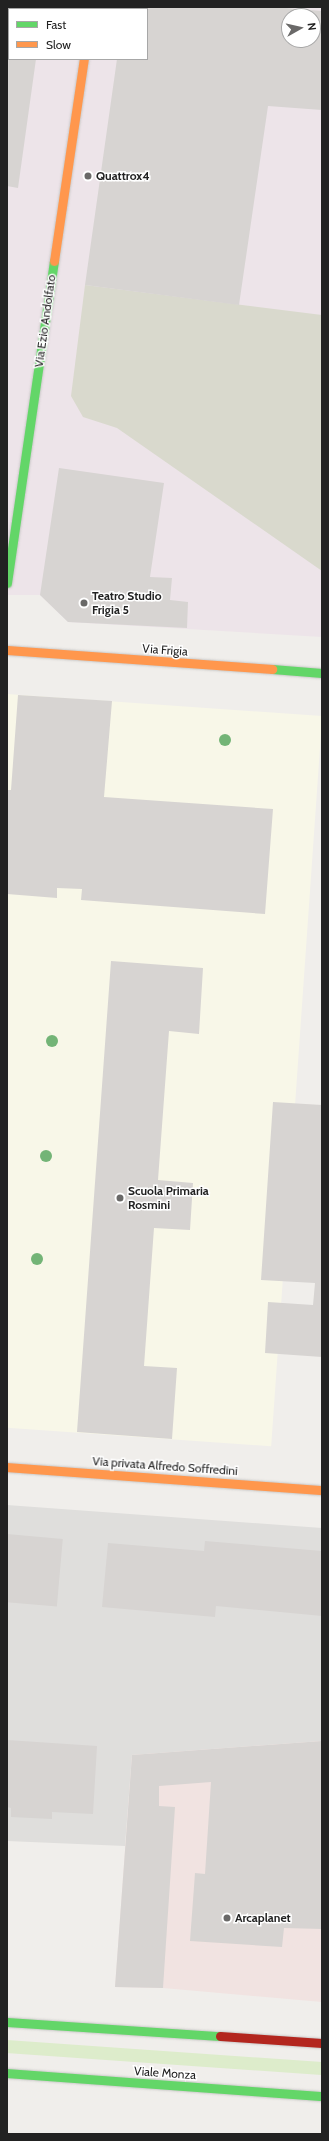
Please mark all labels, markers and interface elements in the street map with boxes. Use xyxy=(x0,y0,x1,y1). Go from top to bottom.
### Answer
legend xyxy=(8,8,148,60)
north arrow xyxy=(281,8,321,48)
text: Fast xyxy=(46,17,66,32)
text: N xyxy=(304,22,319,31)
text: Slow xyxy=(46,37,71,52)
place label: Quattrox4 xyxy=(96,169,150,183)
marker: Quattrox4 xyxy=(83,171,93,181)
street label: Via Ezio Andolfato xyxy=(31,274,59,368)
place label: Teatro Studio Frigia 5 xyxy=(92,589,161,617)
marker: Teatro Studio Frigia 5 xyxy=(79,598,89,608)
street label: Via Frigia xyxy=(142,641,188,659)
place label: Scuola Primaria Rosmini xyxy=(128,1184,209,1212)
marker: Scuola Primaria Rosmini xyxy=(115,1193,125,1203)
street label: Via privata Alfredo Soffredini xyxy=(92,1454,238,1478)
place label: Arcaplanet xyxy=(235,1911,291,1925)
marker: Arcaplanet xyxy=(222,1913,232,1923)
street label: Viale Monza xyxy=(134,2064,196,2082)

